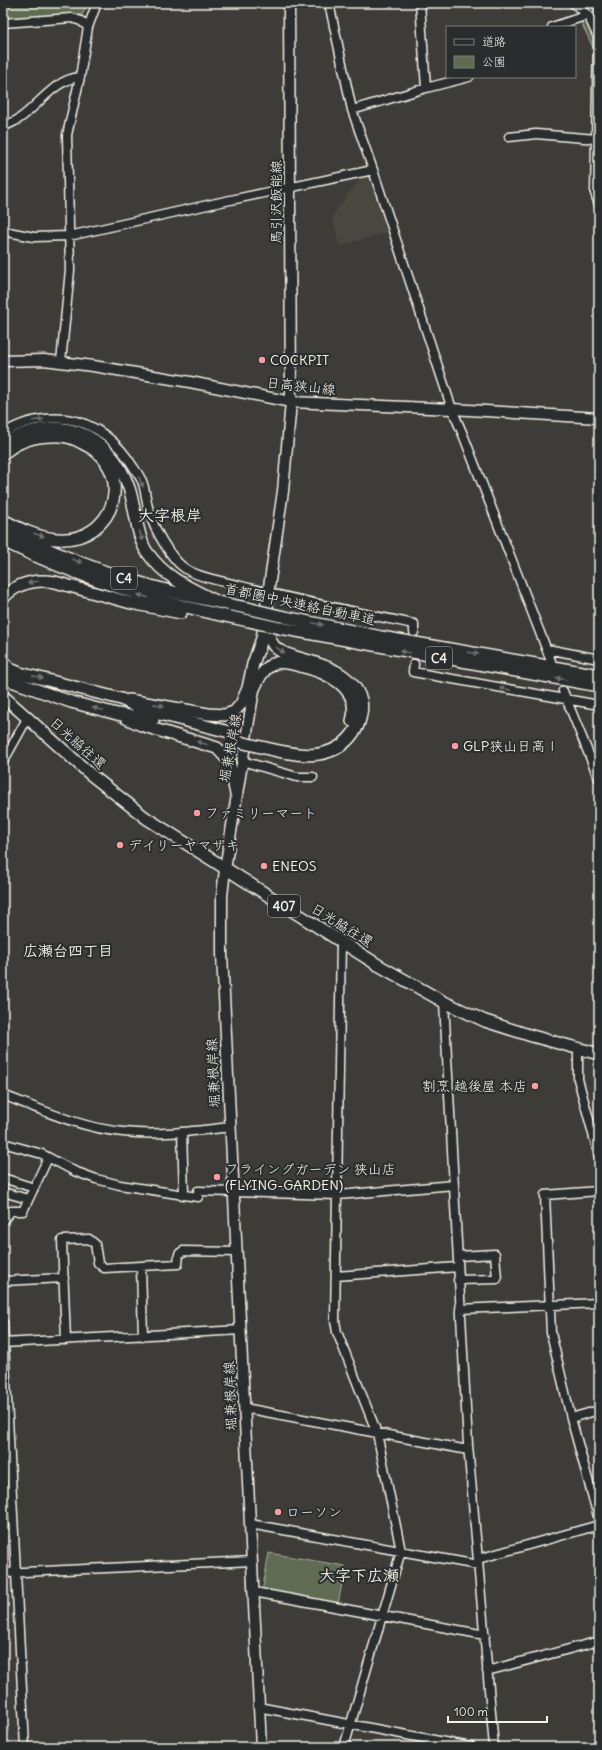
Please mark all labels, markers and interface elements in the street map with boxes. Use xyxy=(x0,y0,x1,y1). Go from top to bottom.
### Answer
legend xyxy=(446,26,576,78)
text: 道路 xyxy=(482,34,506,49)
text: 公園 xyxy=(482,54,506,69)
street label: 馬引沢飯能線 xyxy=(267,160,285,244)
place label: COCKPIT xyxy=(270,351,329,369)
marker: COCKPIT xyxy=(257,355,267,365)
street label: 日高狭山線 xyxy=(265,373,337,399)
one-way arrow xyxy=(32,416,44,423)
one-way arrow xyxy=(138,476,144,488)
district label: 大字根岸 xyxy=(138,505,202,525)
one-way arrow xyxy=(138,530,144,542)
one-way arrow xyxy=(33,532,45,538)
one-way arrow xyxy=(72,559,84,565)
road number: C4 xyxy=(111,567,137,589)
one-way arrow xyxy=(27,579,39,585)
street label: 首都圏中央連絡自動車道 xyxy=(223,579,377,629)
one-way arrow xyxy=(137,593,149,599)
one-way arrow xyxy=(312,621,324,627)
one-way arrow xyxy=(275,646,286,654)
road number: C4 xyxy=(426,647,452,669)
one-way arrow xyxy=(399,649,411,655)
one-way arrow xyxy=(467,651,479,657)
one-way arrow xyxy=(32,674,44,680)
one-way arrow xyxy=(555,676,567,682)
one-way arrow xyxy=(499,685,512,691)
one-way arrow xyxy=(153,702,166,708)
one-way arrow xyxy=(92,706,104,712)
street label: 堀兼根岸線 xyxy=(215,712,245,784)
street label: 日光脇往還 xyxy=(46,713,110,773)
place label: GLP狭山日高Ⅰ xyxy=(463,737,559,755)
one-way arrow xyxy=(196,740,208,746)
marker: GLP狭山日高Ⅰ xyxy=(450,741,460,751)
place label: ファミリーマート xyxy=(205,804,317,822)
marker: ファミリーマート xyxy=(192,808,202,818)
place label: デイリーヤマザキ xyxy=(128,836,239,854)
marker: デイリーヤマザキ xyxy=(115,840,125,850)
place label: ENEOS xyxy=(272,857,317,875)
marker: ENEOS xyxy=(259,861,269,871)
road number: 407 xyxy=(268,895,300,917)
street label: 日光脇往還 xyxy=(308,899,376,951)
district label: 広瀬台四丁目 xyxy=(23,941,113,960)
street label: 堀兼根岸線 xyxy=(202,1038,224,1108)
place label: 割烹 越後屋 本店 xyxy=(422,1077,527,1095)
marker: 割烹 越後屋 本店 xyxy=(530,1081,540,1091)
place label: フライングガーデン 狭山店 (FLYING-GARDEN) xyxy=(225,1160,396,1194)
marker: フライングガーデン 狭山店 (FLYING-GARDEN) xyxy=(212,1172,222,1182)
street label: 堀兼根岸線 xyxy=(220,1361,240,1431)
place label: ローソン xyxy=(286,1503,342,1521)
marker: ローソン xyxy=(273,1507,283,1517)
district label: 大字下広瀬 xyxy=(319,1565,399,1585)
scale bar xyxy=(448,1698,547,1724)
text: 100 m xyxy=(454,1704,488,1719)

